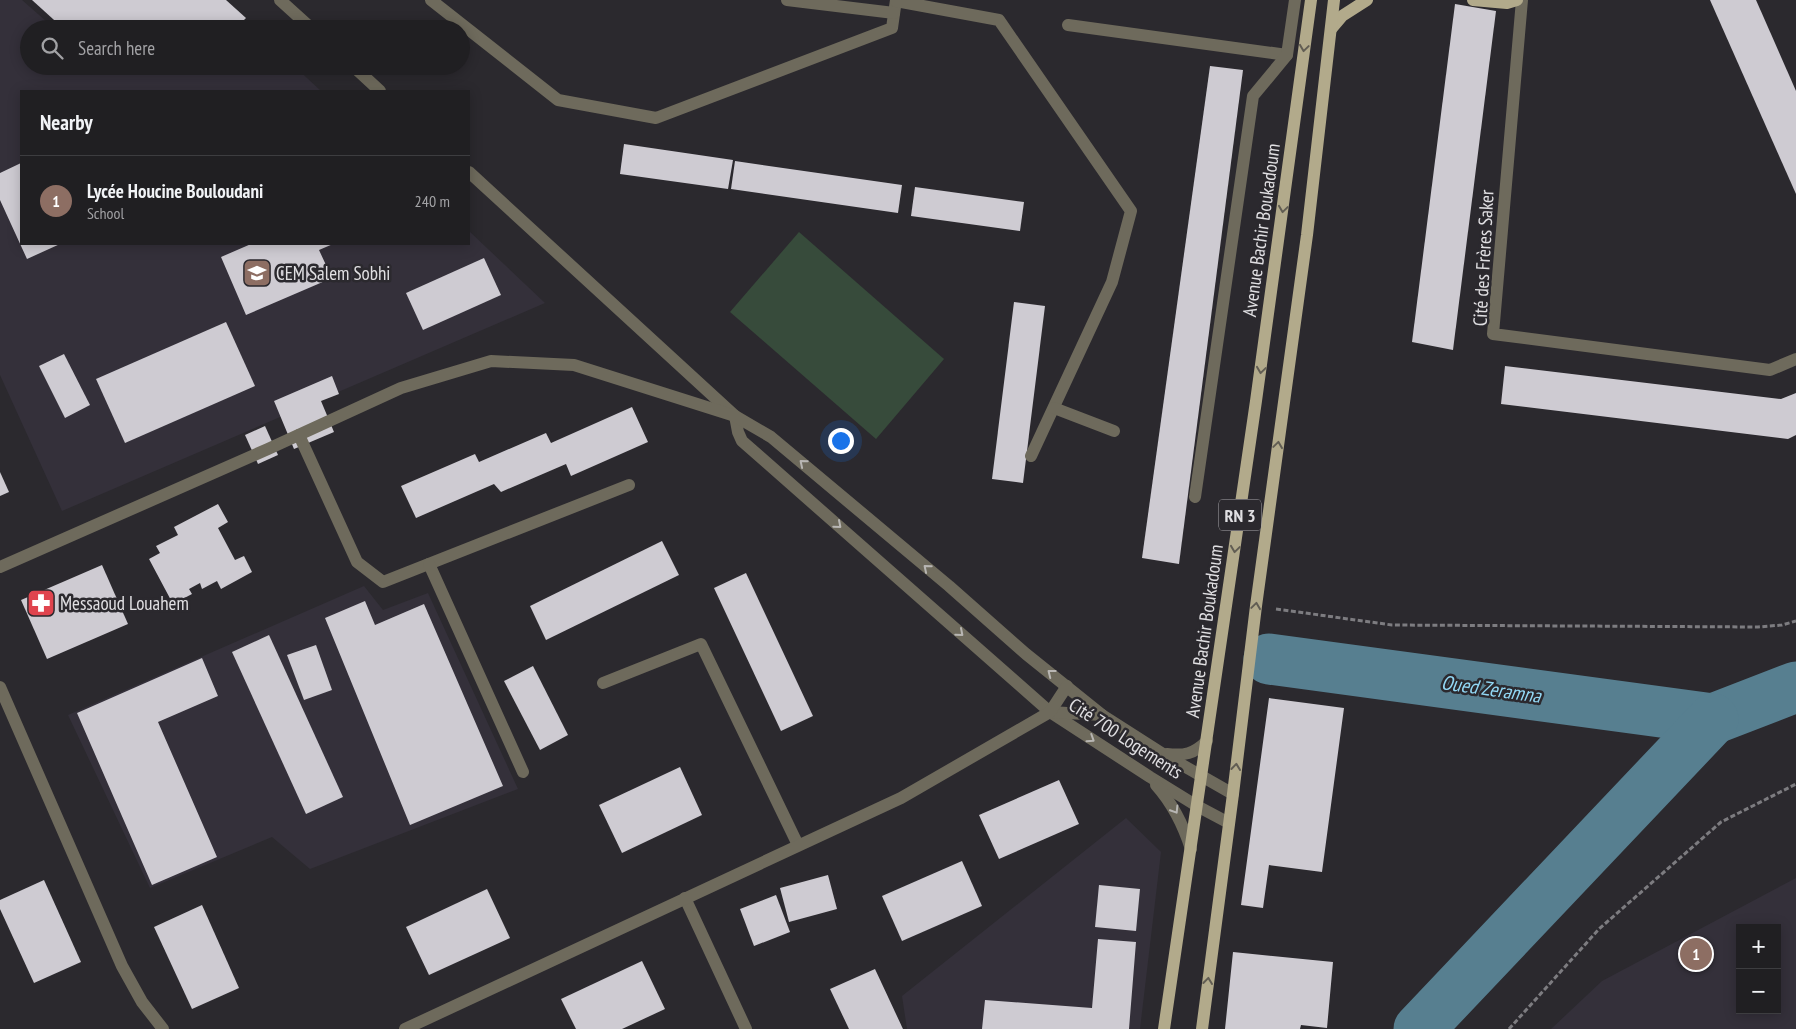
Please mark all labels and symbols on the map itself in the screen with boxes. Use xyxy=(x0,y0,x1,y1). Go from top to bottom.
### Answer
one-way arrow xyxy=(1299,45,1310,53)
street label: Avenue Bachir Boukadoum xyxy=(1237,142,1285,318)
street label: Cité des Frères Saker xyxy=(1467,188,1499,327)
one-way arrow xyxy=(1278,206,1289,214)
school or university icon: CEM Salem Sobhi xyxy=(242,258,272,288)
place label: CEM Salem Sobhi xyxy=(276,261,390,285)
one-way arrow xyxy=(1256,367,1267,375)
your location xyxy=(828,428,854,454)
one-way arrow xyxy=(1272,441,1283,449)
one-way arrow xyxy=(799,460,808,469)
road number: RN 3 xyxy=(1219,500,1261,530)
one-way arrow xyxy=(832,519,841,528)
street label: Avenue Bachir Boukadoum xyxy=(1180,543,1228,719)
one-way arrow xyxy=(1230,545,1241,553)
one-way arrow xyxy=(924,565,933,573)
pharmacy icon: Messaoud Louahem xyxy=(26,588,56,618)
place label: Messaoud Louahem xyxy=(60,591,189,615)
one-way arrow xyxy=(1250,602,1261,610)
one-way arrow xyxy=(954,627,963,636)
water label: Oued Zeramna xyxy=(1440,669,1543,709)
one-way arrow xyxy=(1047,670,1056,679)
street label: Cité 700 Logements xyxy=(1065,692,1187,784)
one-way arrow xyxy=(1085,733,1095,742)
one-way arrow xyxy=(1230,763,1241,771)
one-way arrow xyxy=(1168,805,1178,814)
pin: 1 xyxy=(1680,935,1712,973)
one-way arrow xyxy=(1202,976,1213,984)

